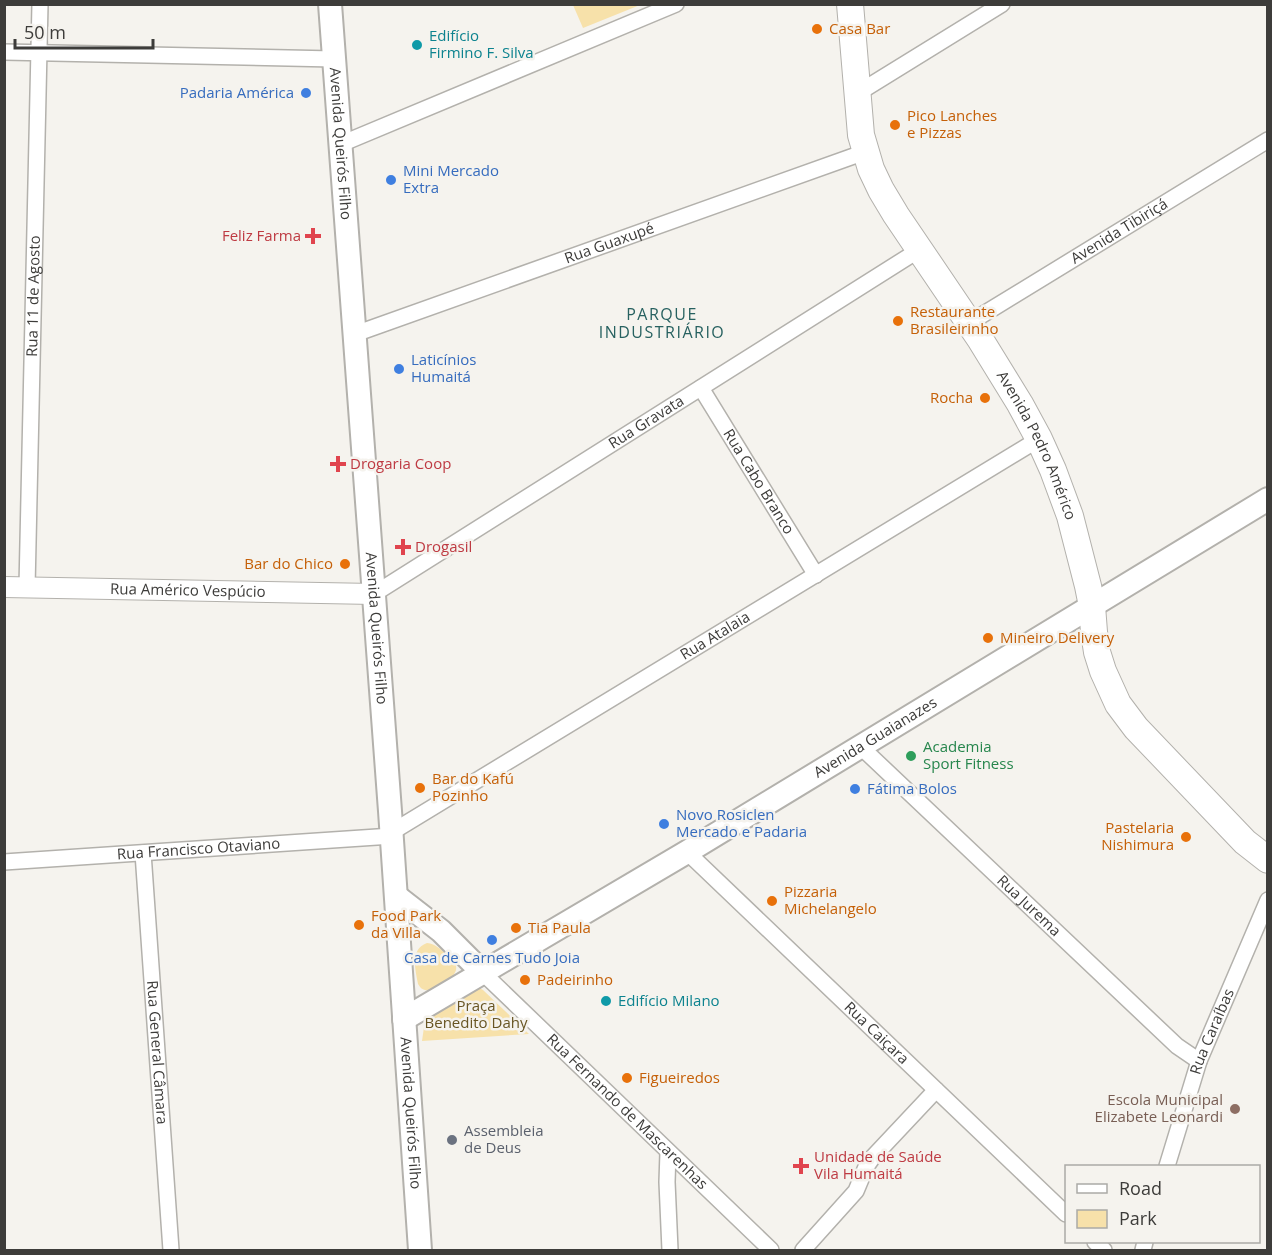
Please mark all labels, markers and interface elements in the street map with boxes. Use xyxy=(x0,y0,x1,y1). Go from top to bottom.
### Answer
scale bar xyxy=(15,12,153,50)
place label: Casa Bar xyxy=(829,18,890,38)
text: 50 m xyxy=(24,20,66,44)
marker: Casa Bar xyxy=(810,22,824,36)
place label: Edifício Firmino F. Silva xyxy=(429,25,534,62)
marker: Edifício Firmino F. Silva xyxy=(410,38,424,52)
street label: Avenida Queirós Filho xyxy=(326,67,357,220)
place label: Padaria América xyxy=(180,82,294,102)
marker: Padaria América xyxy=(299,86,313,100)
place label: Pico Lanches e Pizzas xyxy=(907,105,997,142)
marker: Pico Lanches e Pizzas xyxy=(888,118,902,132)
place label: Mini Mercado Extra xyxy=(403,160,499,197)
marker: Mini Mercado Extra xyxy=(384,173,398,187)
street label: Avenida Tibiriçá xyxy=(1066,193,1171,268)
street label: Rua Guaxupé xyxy=(561,217,657,268)
place label: Feliz Farma xyxy=(222,225,301,245)
marker: Feliz Farma xyxy=(306,229,320,243)
street label: Rua 11 de Agosto xyxy=(21,235,44,357)
place label: Restaurante Brasileirinho xyxy=(910,301,998,338)
district label: PARQUE INDUSTRIÁRIO xyxy=(599,303,725,343)
marker: Restaurante Brasileirinho xyxy=(891,314,905,328)
place label: Laticínios Humaitá xyxy=(411,349,476,386)
marker: Laticínios Humaitá xyxy=(392,362,406,376)
street label: Avenida Pedro Américo xyxy=(993,367,1082,522)
place label: Rocha xyxy=(930,387,973,407)
street label: Rua Gravata xyxy=(604,390,687,453)
marker: Rocha xyxy=(978,391,992,405)
street label: Rua Cabo Branco xyxy=(719,425,799,538)
place label: Drogaria Coop xyxy=(350,453,451,473)
marker: Drogaria Coop xyxy=(331,457,345,471)
place label: Drogasil xyxy=(415,536,472,556)
marker: Drogasil xyxy=(396,540,410,554)
street label: Avenida Queirós Filho xyxy=(362,551,393,705)
place label: Bar do Chico xyxy=(244,553,333,573)
marker: Bar do Chico xyxy=(338,557,352,571)
street label: Rua Américo Vespúcio xyxy=(110,578,266,601)
street label: Rua Atalaia xyxy=(676,606,753,664)
place label: Mineiro Delivery xyxy=(1000,627,1115,647)
marker: Mineiro Delivery xyxy=(981,631,995,645)
street label: Avenida Guaianazes xyxy=(810,692,940,782)
place label: Academia Sport Fitness xyxy=(923,736,1014,773)
marker: Academia Sport Fitness xyxy=(904,749,918,763)
place label: Bar do Kafú Pozinho xyxy=(432,768,514,805)
place label: Fátima Bolos xyxy=(867,778,957,798)
marker: Bar do Kafú Pozinho xyxy=(413,781,427,795)
marker: Fátima Bolos xyxy=(848,782,862,796)
place label: Novo Rosiclen Mercado e Padaria xyxy=(676,804,807,841)
marker: Novo Rosiclen Mercado e Padaria xyxy=(657,817,671,831)
place label: Pastelaria Nishimura xyxy=(1101,817,1174,854)
marker: Pastelaria Nishimura xyxy=(1179,830,1193,844)
street label: Rua Francisco Otaviano xyxy=(116,833,281,863)
street label: Rua Jurema xyxy=(993,870,1066,940)
place label: Pizzaria Michelangelo xyxy=(784,881,877,918)
marker: Pizzaria Michelangelo xyxy=(765,894,779,908)
place label: Food Park da Villa xyxy=(371,905,441,942)
place label: Tia Paula xyxy=(528,917,591,937)
marker: Food Park da Villa xyxy=(352,918,366,932)
marker: Tia Paula xyxy=(509,921,523,935)
marker: Casa de Carnes Tudo Joia xyxy=(485,933,499,947)
place label: Casa de Carnes Tudo Joia xyxy=(404,947,580,967)
place label: Padeirinho xyxy=(537,969,613,989)
marker: Padeirinho xyxy=(518,973,532,987)
street label: Rua General Câmara xyxy=(143,980,173,1125)
street label: Rua Caraíbas xyxy=(1185,985,1238,1077)
place label: Edifício Milano xyxy=(618,990,720,1010)
marker: Edifício Milano xyxy=(599,994,613,1008)
park label: Praça Benedito Dahy xyxy=(425,995,528,1032)
street label: Rua Caiçara xyxy=(840,997,914,1068)
street label: Rua Fernando de Mascarenhas xyxy=(543,1029,713,1193)
street label: Avenida Queirós Filho xyxy=(396,1036,427,1190)
place label: Figueiredos xyxy=(639,1067,720,1087)
marker: Figueiredos xyxy=(620,1071,634,1085)
place label: Escola Municipal Elizabete Leonardi xyxy=(1095,1089,1223,1126)
marker: Escola Municipal Elizabete Leonardi xyxy=(1228,1102,1242,1116)
place label: Assembleia de Deus xyxy=(464,1120,544,1157)
marker: Assembleia de Deus xyxy=(445,1133,459,1147)
place label: Unidade de Saúde Vila Humaitá xyxy=(814,1146,942,1183)
marker: Unidade de Saúde Vila Humaitá xyxy=(792,1157,810,1175)
legend xyxy=(1065,1165,1260,1243)
text: Road xyxy=(1119,1176,1162,1200)
text: Park xyxy=(1119,1206,1157,1230)

